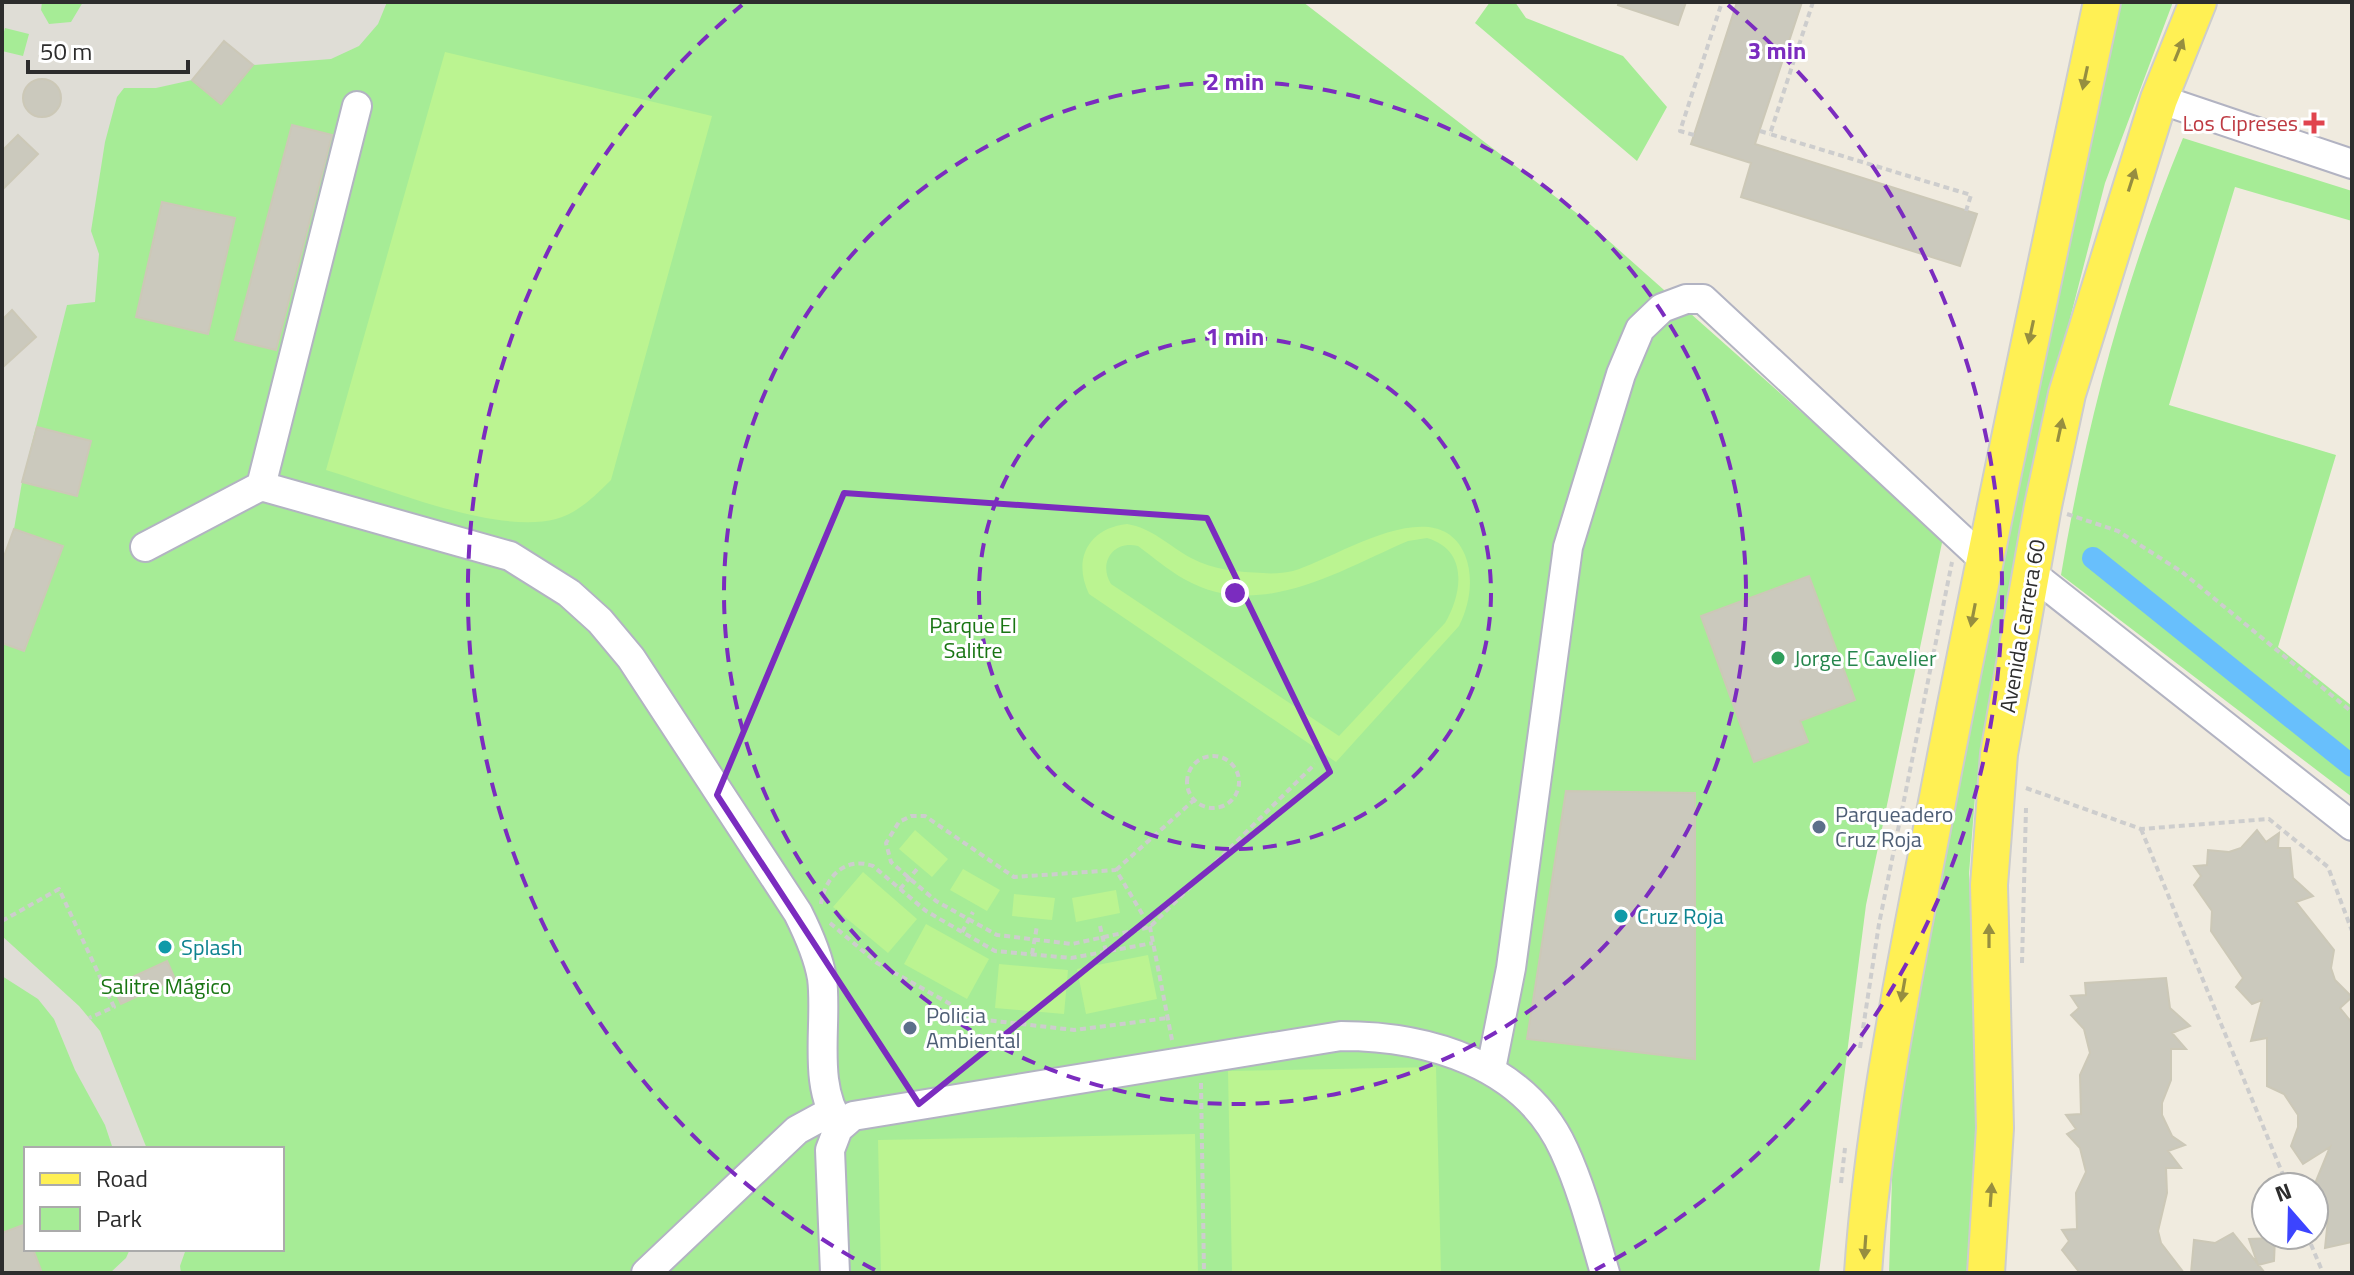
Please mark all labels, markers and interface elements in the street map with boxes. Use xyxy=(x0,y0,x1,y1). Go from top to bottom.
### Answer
scale bar xyxy=(28,24,188,74)
text: 3 min xyxy=(1748,32,1806,68)
text: 50 m xyxy=(40,33,92,69)
one-way arrow xyxy=(2172,38,2185,62)
text: 2 min xyxy=(1206,63,1264,99)
one-way arrow xyxy=(2079,66,2091,91)
place label: Los Cipreses xyxy=(2182,106,2298,140)
marker: Los Cipreses xyxy=(2305,114,2323,132)
one-way arrow xyxy=(2127,168,2139,192)
text: 1 min xyxy=(1206,318,1264,354)
one-way arrow xyxy=(2024,320,2037,345)
one-way arrow xyxy=(2054,417,2067,442)
street label: Avenida Carrera 60 xyxy=(1990,537,2054,715)
centre of rings xyxy=(1221,579,1249,607)
one-way arrow xyxy=(1967,602,1979,627)
park label: Parque El Salitre xyxy=(929,608,1017,667)
place label: Jorge E Cavelier xyxy=(1794,641,1937,675)
marker: Jorge E Cavelier xyxy=(1769,649,1787,667)
place label: Parqueadero Cruz Roja xyxy=(1835,797,1953,856)
marker: Parqueadero Cruz Roja xyxy=(1810,818,1828,836)
place label: Cruz Roja xyxy=(1637,899,1724,933)
marker: Cruz Roja xyxy=(1612,907,1630,925)
one-way arrow xyxy=(1983,923,1995,948)
place label: Splash xyxy=(181,930,243,964)
marker: Splash xyxy=(156,938,174,956)
park label: Salitre Mágico xyxy=(101,969,231,1003)
one-way arrow xyxy=(1897,977,1909,1002)
place label: Policia Ambiental xyxy=(926,998,1021,1057)
marker: Policia Ambiental xyxy=(901,1019,919,1037)
legend xyxy=(24,1147,284,1251)
text: Road xyxy=(96,1160,148,1196)
north arrow xyxy=(2250,1171,2330,1251)
text: N xyxy=(2270,1174,2296,1211)
one-way arrow xyxy=(1985,1182,1998,1207)
text: Park xyxy=(96,1200,142,1236)
one-way arrow xyxy=(1858,1234,1871,1259)

